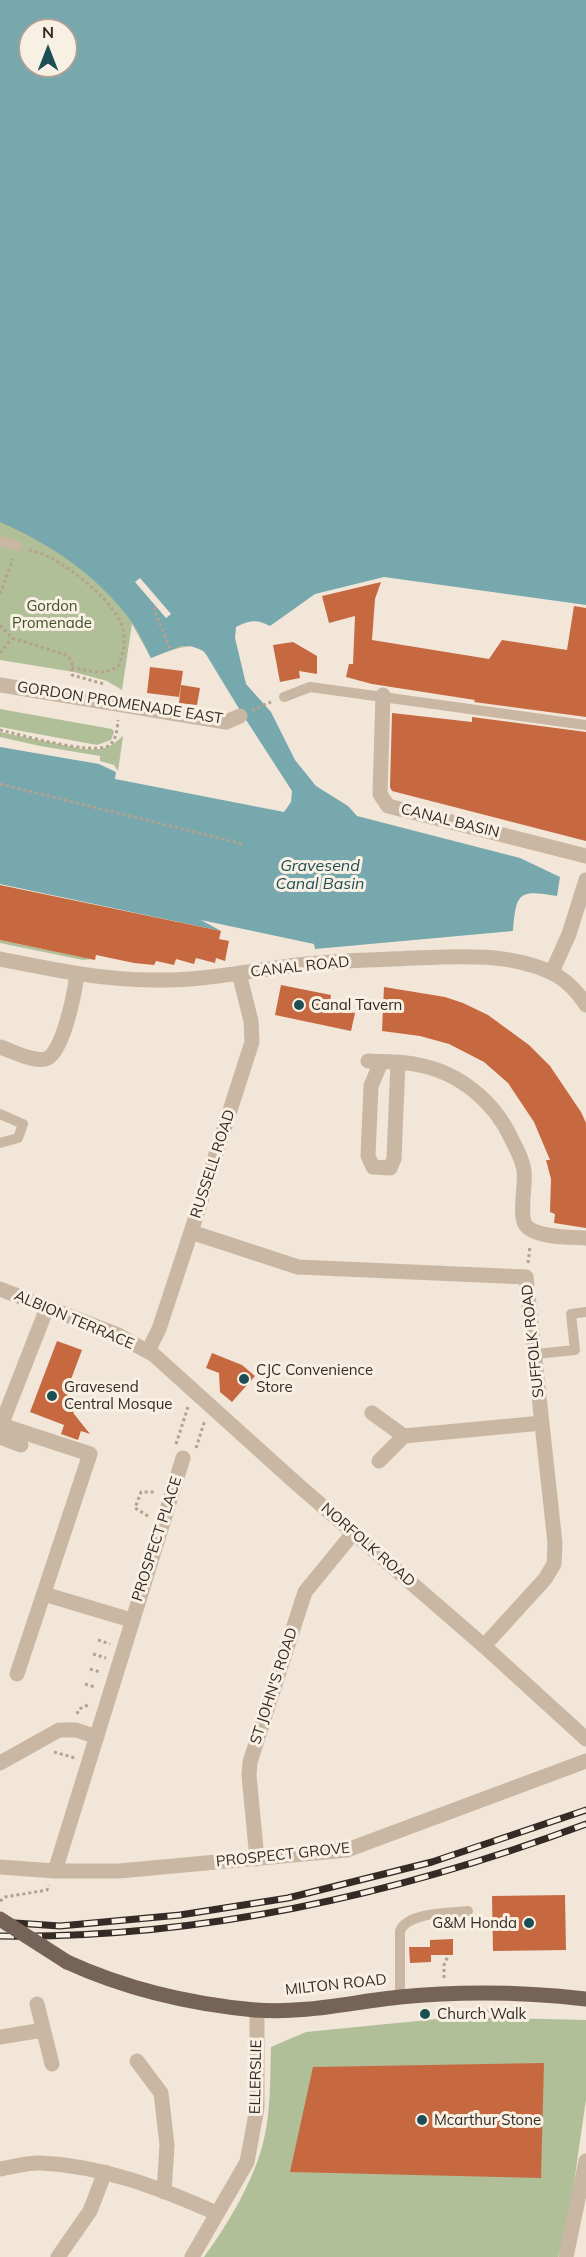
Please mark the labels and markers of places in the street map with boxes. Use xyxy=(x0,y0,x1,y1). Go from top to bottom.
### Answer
place label: Canal Tavern xyxy=(311,996,402,1014)
marker: Canal Tavern xyxy=(292,998,306,1012)
place label: CJC Convenience Store xyxy=(256,1361,373,1396)
marker: CJC Convenience Store xyxy=(237,1372,251,1386)
place label: Gravesend Central Mosque xyxy=(64,1378,172,1413)
marker: Gravesend Central Mosque xyxy=(45,1389,59,1403)
place label: G&M Honda xyxy=(432,1914,517,1932)
marker: G&M Honda xyxy=(522,1916,536,1930)
place label: Church Walk xyxy=(437,2005,526,2023)
marker: Church Walk xyxy=(418,2007,432,2021)
place label: Mcarthur Stone xyxy=(434,2111,541,2129)
marker: Mcarthur Stone xyxy=(415,2113,429,2127)

